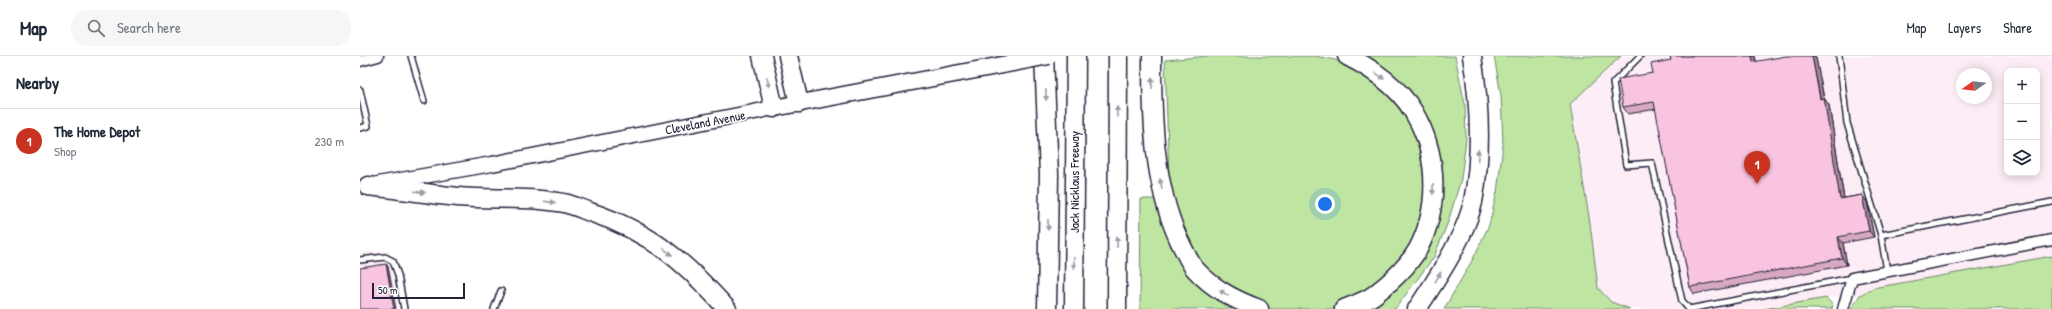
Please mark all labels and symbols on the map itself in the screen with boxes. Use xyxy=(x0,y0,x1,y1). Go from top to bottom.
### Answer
north arrow xyxy=(1956,68,1992,104)
one-way arrow xyxy=(1375,72,1386,80)
one-way arrow xyxy=(765,76,771,88)
one-way arrow xyxy=(1149,76,1155,89)
one-way arrow xyxy=(1042,89,1049,101)
street label: Cleveland Avenue xyxy=(663,105,747,139)
one-way arrow xyxy=(1114,105,1120,118)
street label: Jack Nicklaus Freeway xyxy=(1065,130,1083,233)
one-way arrow xyxy=(1475,148,1481,161)
pin: 1 xyxy=(1744,151,1770,184)
one-way arrow xyxy=(1157,177,1163,190)
one-way arrow xyxy=(1430,183,1436,196)
one-way arrow xyxy=(414,189,426,195)
your location xyxy=(1315,194,1335,214)
one-way arrow xyxy=(544,198,556,205)
one-way arrow xyxy=(1045,219,1051,232)
one-way arrow xyxy=(1114,235,1120,248)
one-way arrow xyxy=(663,247,674,256)
one-way arrow xyxy=(1071,257,1077,270)
one-way arrow xyxy=(1435,271,1442,283)
scale bar xyxy=(372,281,465,300)
one-way arrow xyxy=(1218,289,1230,296)

